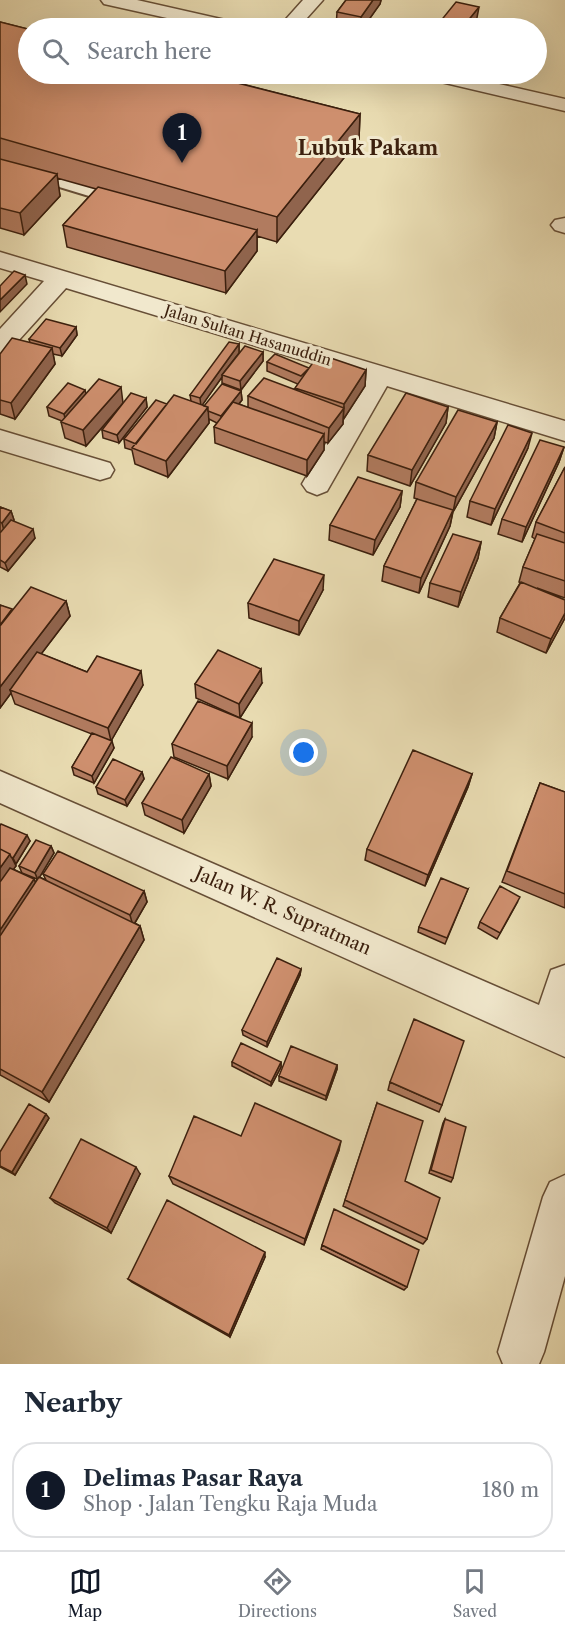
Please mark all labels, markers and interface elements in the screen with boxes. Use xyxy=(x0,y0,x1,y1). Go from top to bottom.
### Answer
search box xyxy=(18,18,547,84)
icon: search xyxy=(39,35,72,68)
text: Search here xyxy=(87,38,212,65)
pin: 1 xyxy=(162,114,201,163)
district label: Lubuk Pakam xyxy=(298,136,438,160)
street label: Jalan Sultan Hasanuddin xyxy=(160,300,335,370)
your location xyxy=(289,738,318,767)
street label: Jalan W. R. Supratman xyxy=(189,861,374,960)
text: Nearby xyxy=(24,1387,122,1419)
text: Delimas Pasar Raya xyxy=(83,1465,303,1492)
text: 1 xyxy=(41,1478,50,1502)
text: 180 m xyxy=(482,1478,539,1502)
text: Shop · Jalan Tengku Raja Muda xyxy=(83,1492,378,1516)
tab: Map xyxy=(68,1565,102,1621)
tab: Directions xyxy=(238,1565,317,1621)
tab: Saved xyxy=(453,1565,497,1621)

